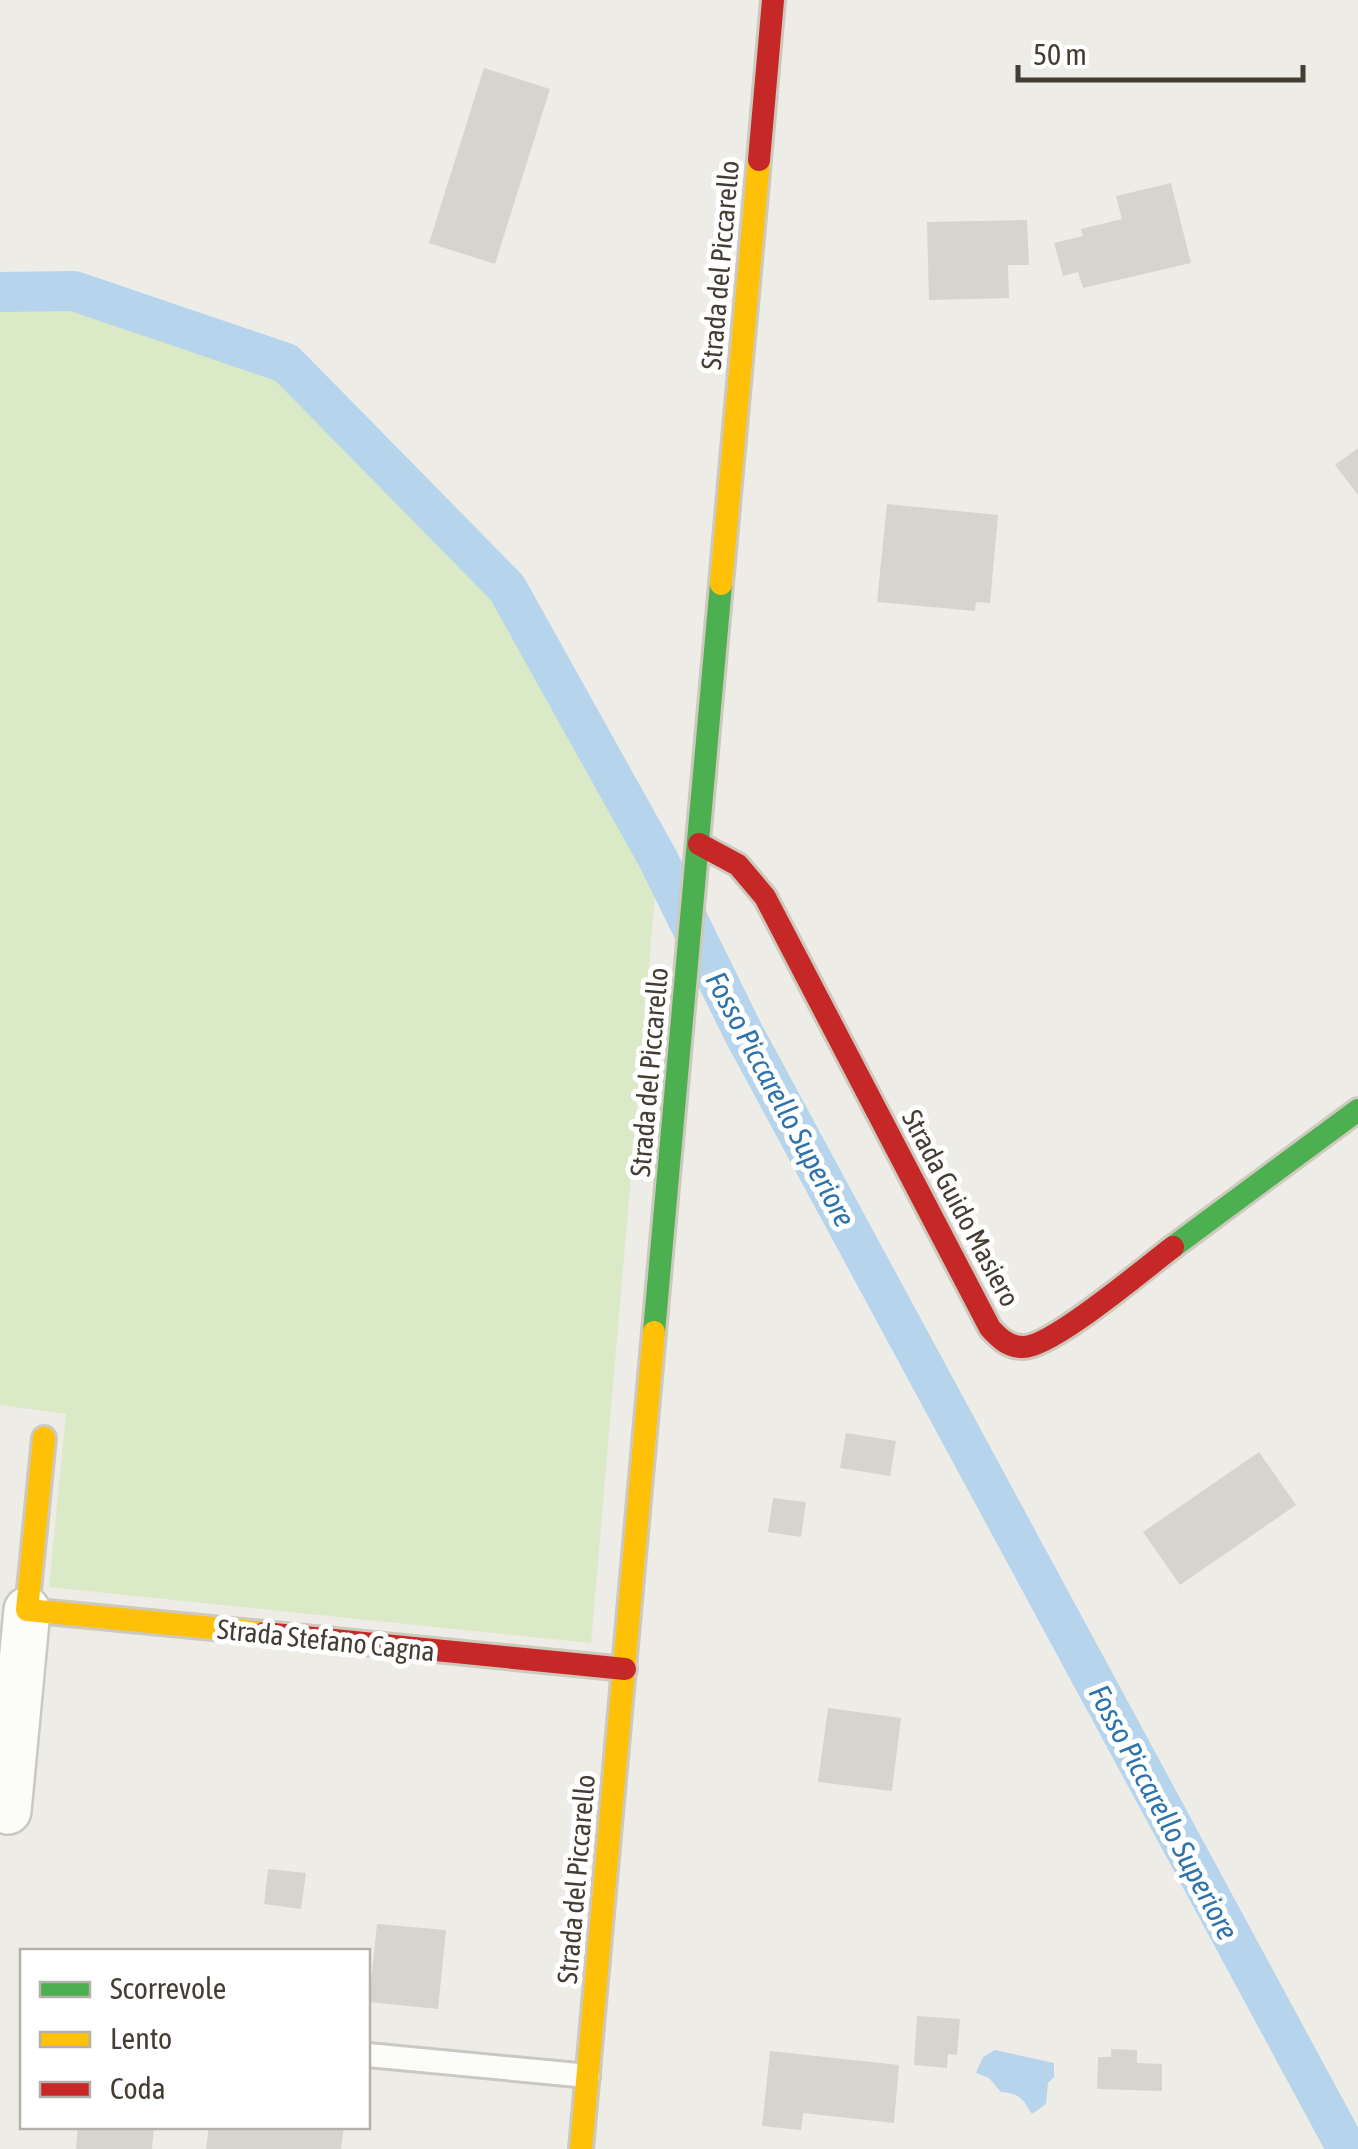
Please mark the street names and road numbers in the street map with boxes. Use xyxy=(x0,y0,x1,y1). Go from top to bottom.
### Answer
street label: Strada del Piccarello xyxy=(695,159,745,371)
street label: Strada del Piccarello xyxy=(624,966,674,1178)
street label: Strada Guido Masiero xyxy=(896,1104,1026,1312)
street label: Strada Stefano Cagna xyxy=(216,1613,436,1667)
street label: Strada del Piccarello xyxy=(551,1773,601,1985)

